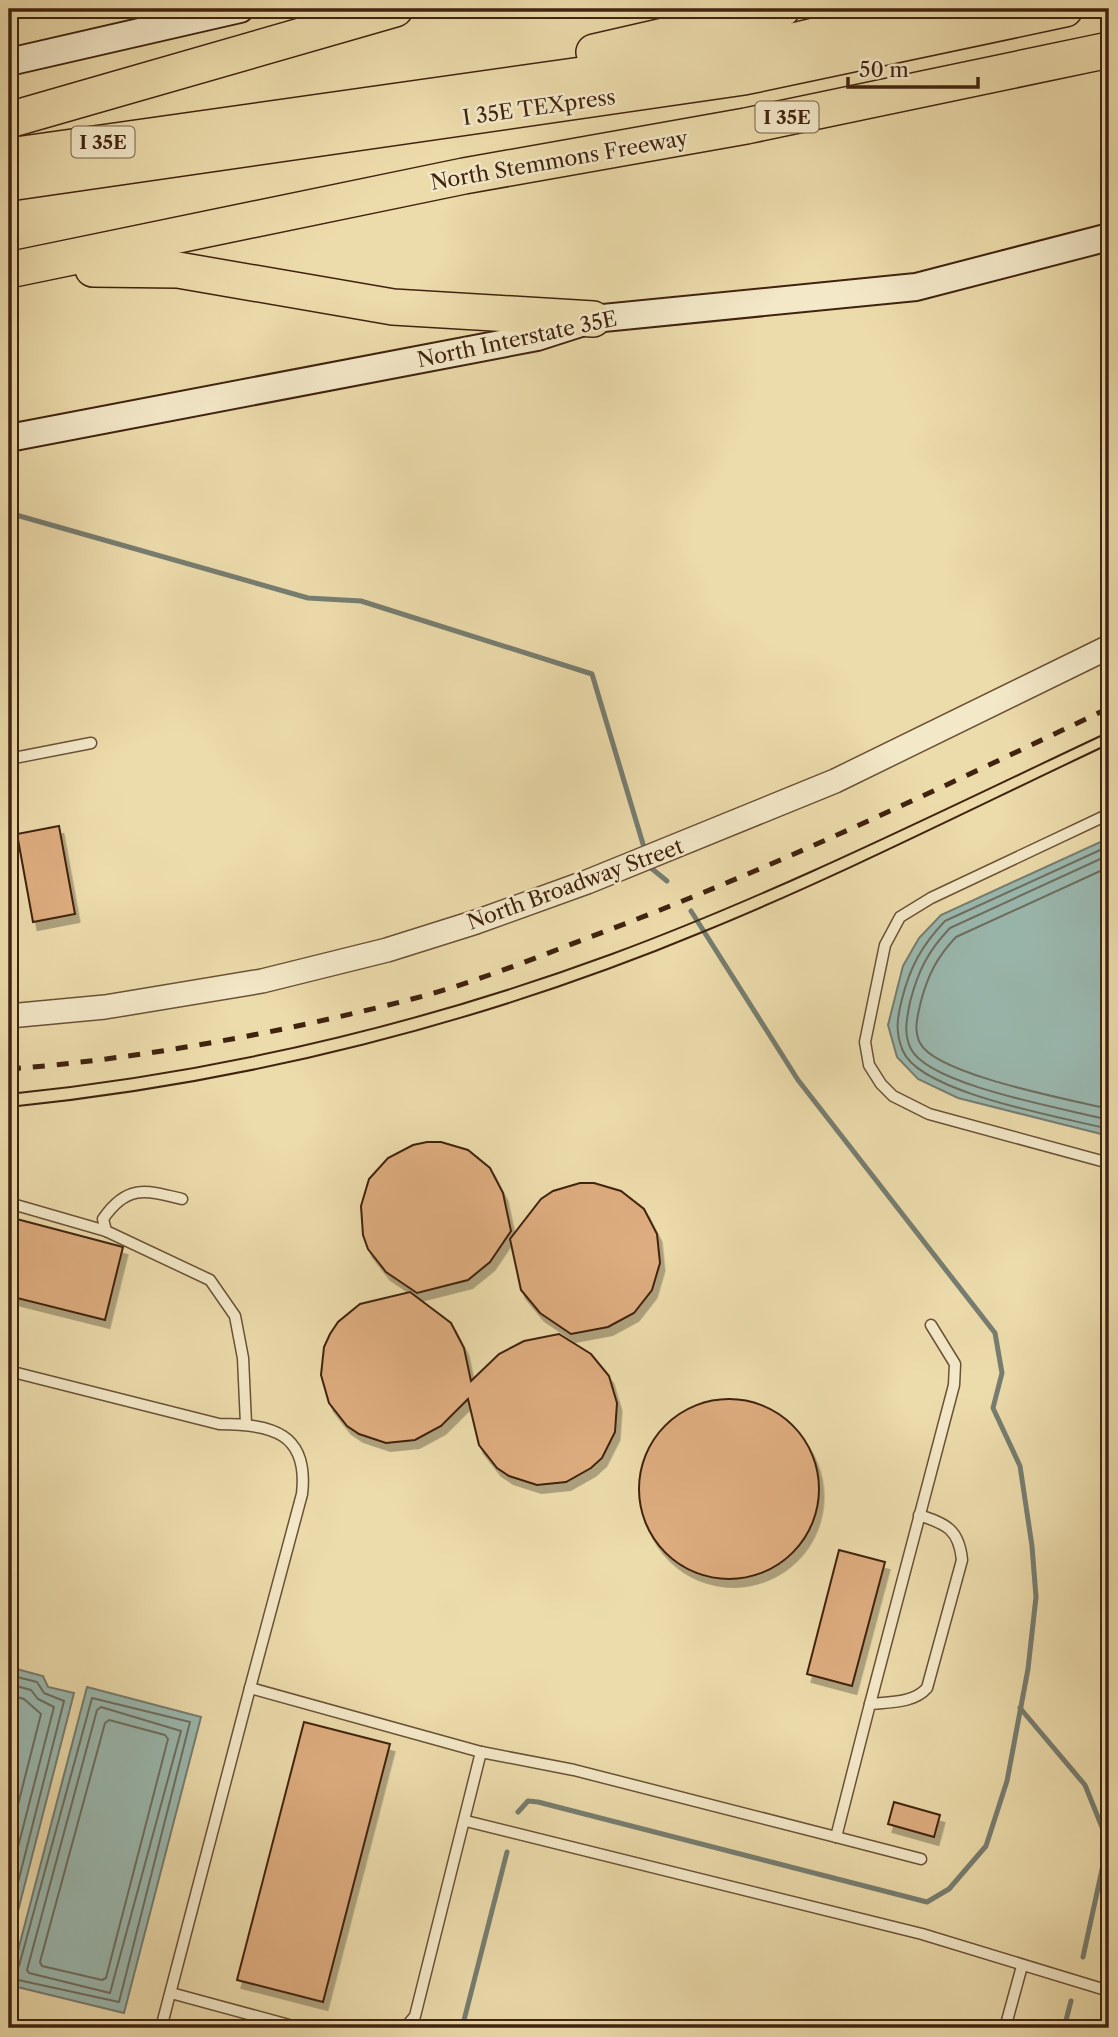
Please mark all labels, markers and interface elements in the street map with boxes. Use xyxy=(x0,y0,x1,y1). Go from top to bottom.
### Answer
scale bar xyxy=(848,46,978,90)
text: 50 m xyxy=(859,57,909,82)
street label: I 35E TEXpress xyxy=(461,84,617,130)
road number: I 35E xyxy=(756,102,818,132)
street label: North Stemmons Freeway xyxy=(428,125,690,195)
road number: I 35E xyxy=(72,126,134,158)
street label: North Interstate 35E xyxy=(415,306,619,372)
street label: North Broadway Street xyxy=(464,833,687,935)

